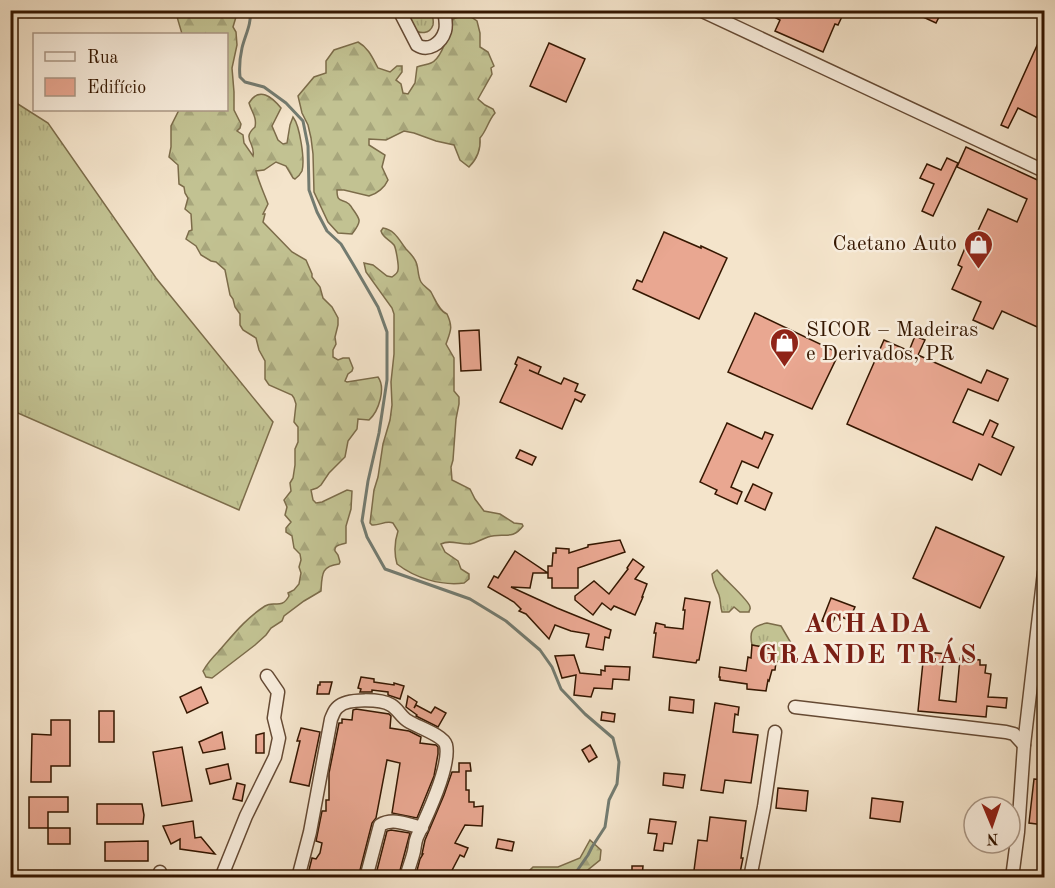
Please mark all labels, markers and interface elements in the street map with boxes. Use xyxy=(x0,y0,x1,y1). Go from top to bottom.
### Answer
legend xyxy=(33,33,228,111)
text: Rua xyxy=(87,49,118,67)
text: Edifício xyxy=(87,79,146,97)
shop icon: Caetano Auto xyxy=(962,228,994,270)
place label: Caetano Auto xyxy=(833,234,957,255)
place label: SICOR – Madeiras e Derivados, PR xyxy=(806,320,978,365)
shop icon: SICOR – Madeiras e Derivados, PR xyxy=(769,326,801,368)
district label: ACHADA GRANDE TRÁS xyxy=(758,611,978,669)
north arrow xyxy=(962,795,1022,855)
text: N xyxy=(985,830,999,846)

